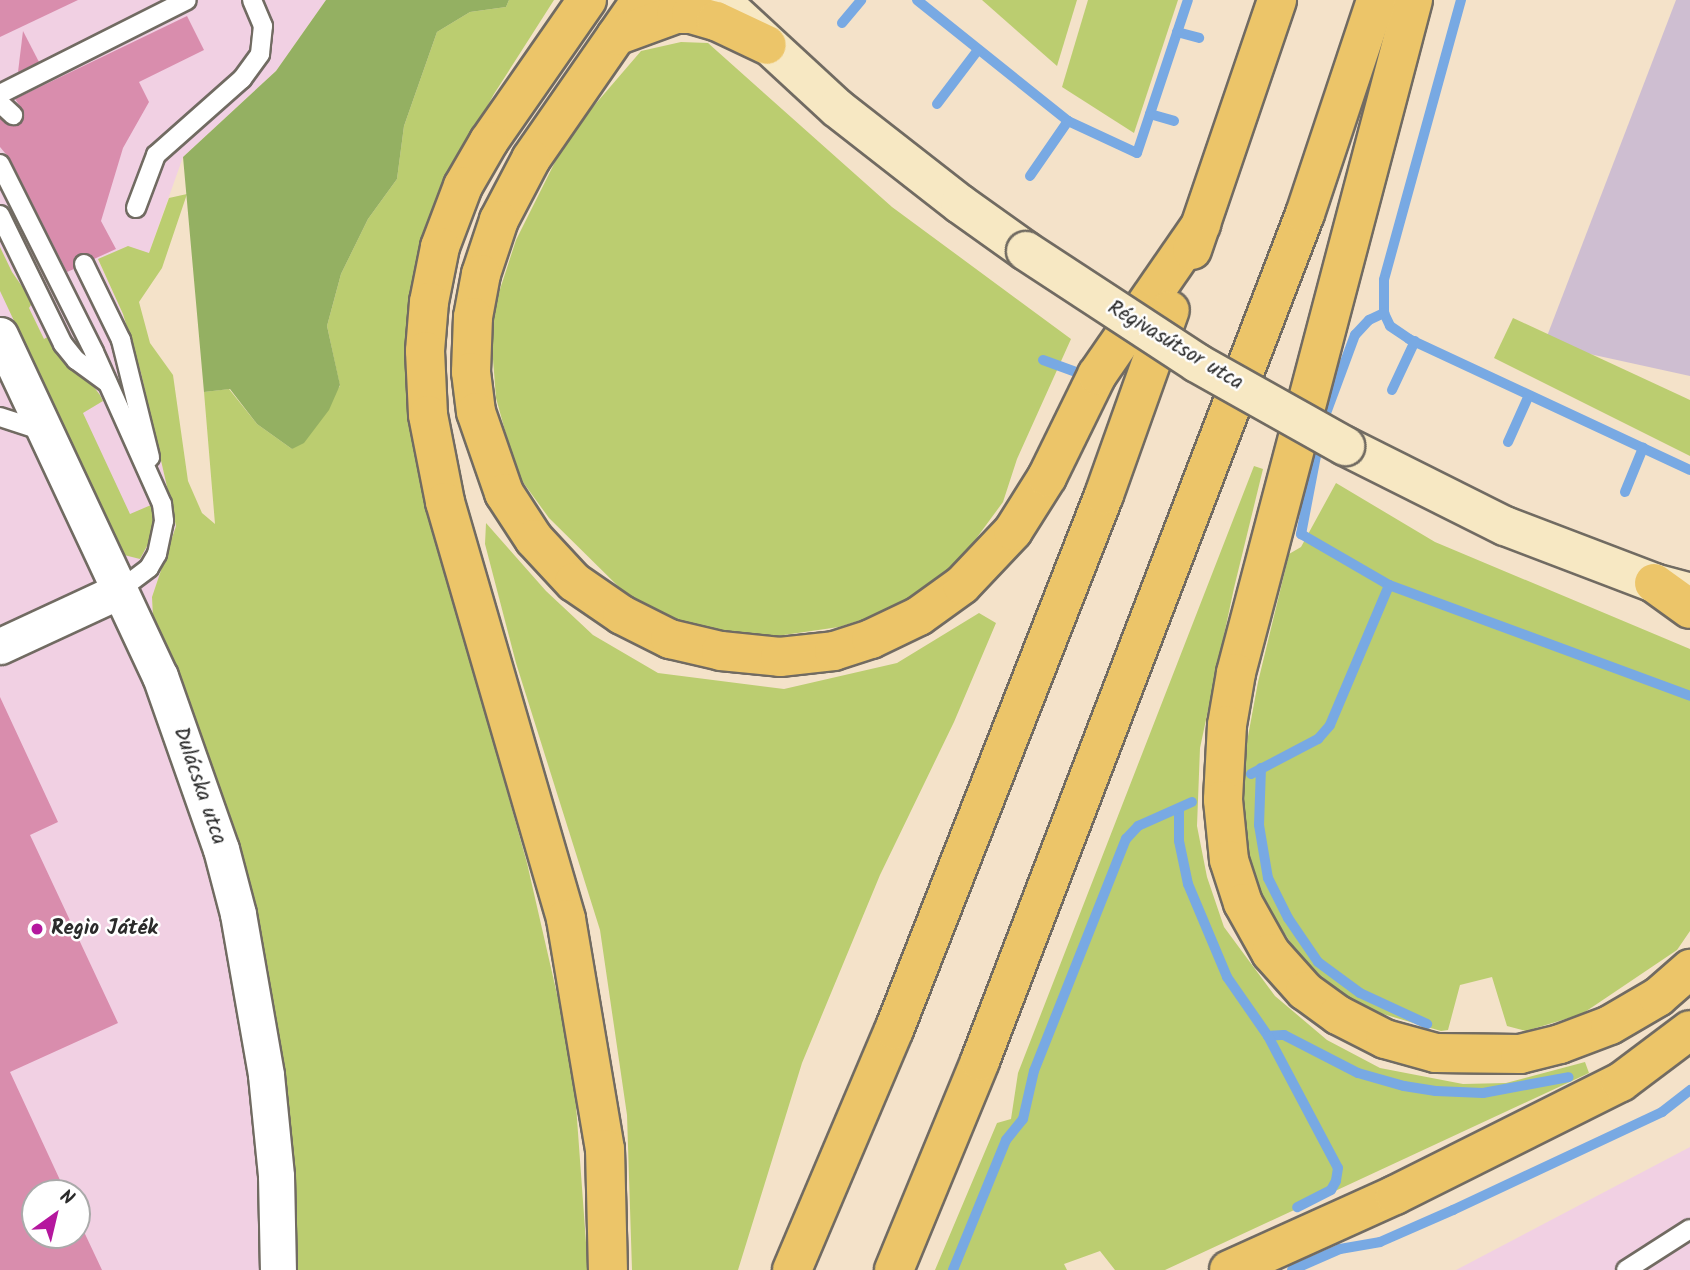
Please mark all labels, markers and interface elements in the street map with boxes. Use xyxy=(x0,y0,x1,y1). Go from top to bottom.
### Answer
street label: Régivasútsor utca xyxy=(1103,296,1247,396)
street label: Dulácska utca xyxy=(167,724,231,848)
place label: Regio Játék xyxy=(51,916,158,942)
marker: Regio Játék xyxy=(29,921,45,937)
north arrow xyxy=(21,1179,91,1249)
text: N xyxy=(53,1182,80,1214)

